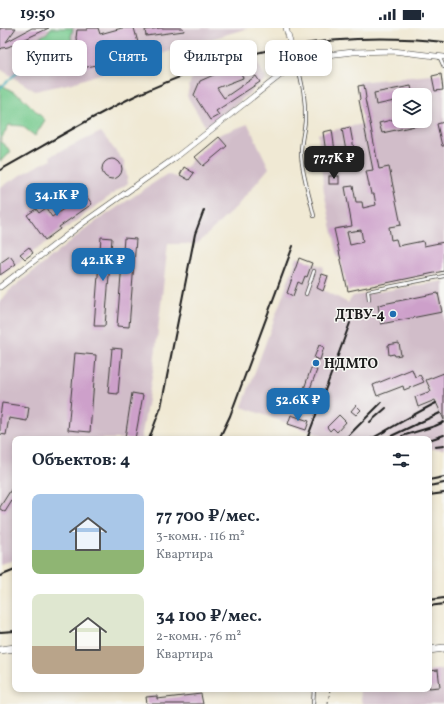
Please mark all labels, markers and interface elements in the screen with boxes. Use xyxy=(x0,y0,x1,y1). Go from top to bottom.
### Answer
text: 19:50 xyxy=(20,4,55,25)
chip: Купить xyxy=(12,40,87,76)
chip: Снять xyxy=(95,40,162,76)
chip: Фильтры xyxy=(170,40,257,76)
chip: Новое xyxy=(265,40,332,76)
map controls xyxy=(392,88,432,128)
button: layers xyxy=(392,88,432,128)
pin: 77.7K ₽ xyxy=(297,146,371,180)
text: 77.7K ₽ xyxy=(313,150,355,168)
pin: 34.1K ₽ xyxy=(20,183,94,217)
text: 34.1K ₽ xyxy=(35,187,79,205)
pin: 42.1K ₽ xyxy=(66,248,140,282)
text: 42.1K ₽ xyxy=(81,252,125,270)
place label: ДТВУ-4 xyxy=(335,306,386,325)
marker: ДТВУ-4 xyxy=(388,309,398,319)
place label: НДМТО xyxy=(324,355,378,374)
marker: НДМТО xyxy=(311,358,321,368)
pin: 52.6K ₽ xyxy=(261,388,335,422)
text: 52.6K ₽ xyxy=(276,392,320,410)
text: Объектов: 4 xyxy=(32,449,130,472)
icon: filters xyxy=(390,449,412,471)
text: 77 700 ₽/мес. xyxy=(156,505,260,528)
icon: home xyxy=(64,510,112,558)
text: 3-комн. · 116 m² xyxy=(156,528,245,546)
text: Квартира xyxy=(156,546,213,564)
text: 34 100 ₽/мес. xyxy=(156,605,262,628)
icon: home xyxy=(64,610,112,658)
text: 2-комн. · 76 m² xyxy=(156,628,241,646)
text: Квартира xyxy=(156,646,213,664)

